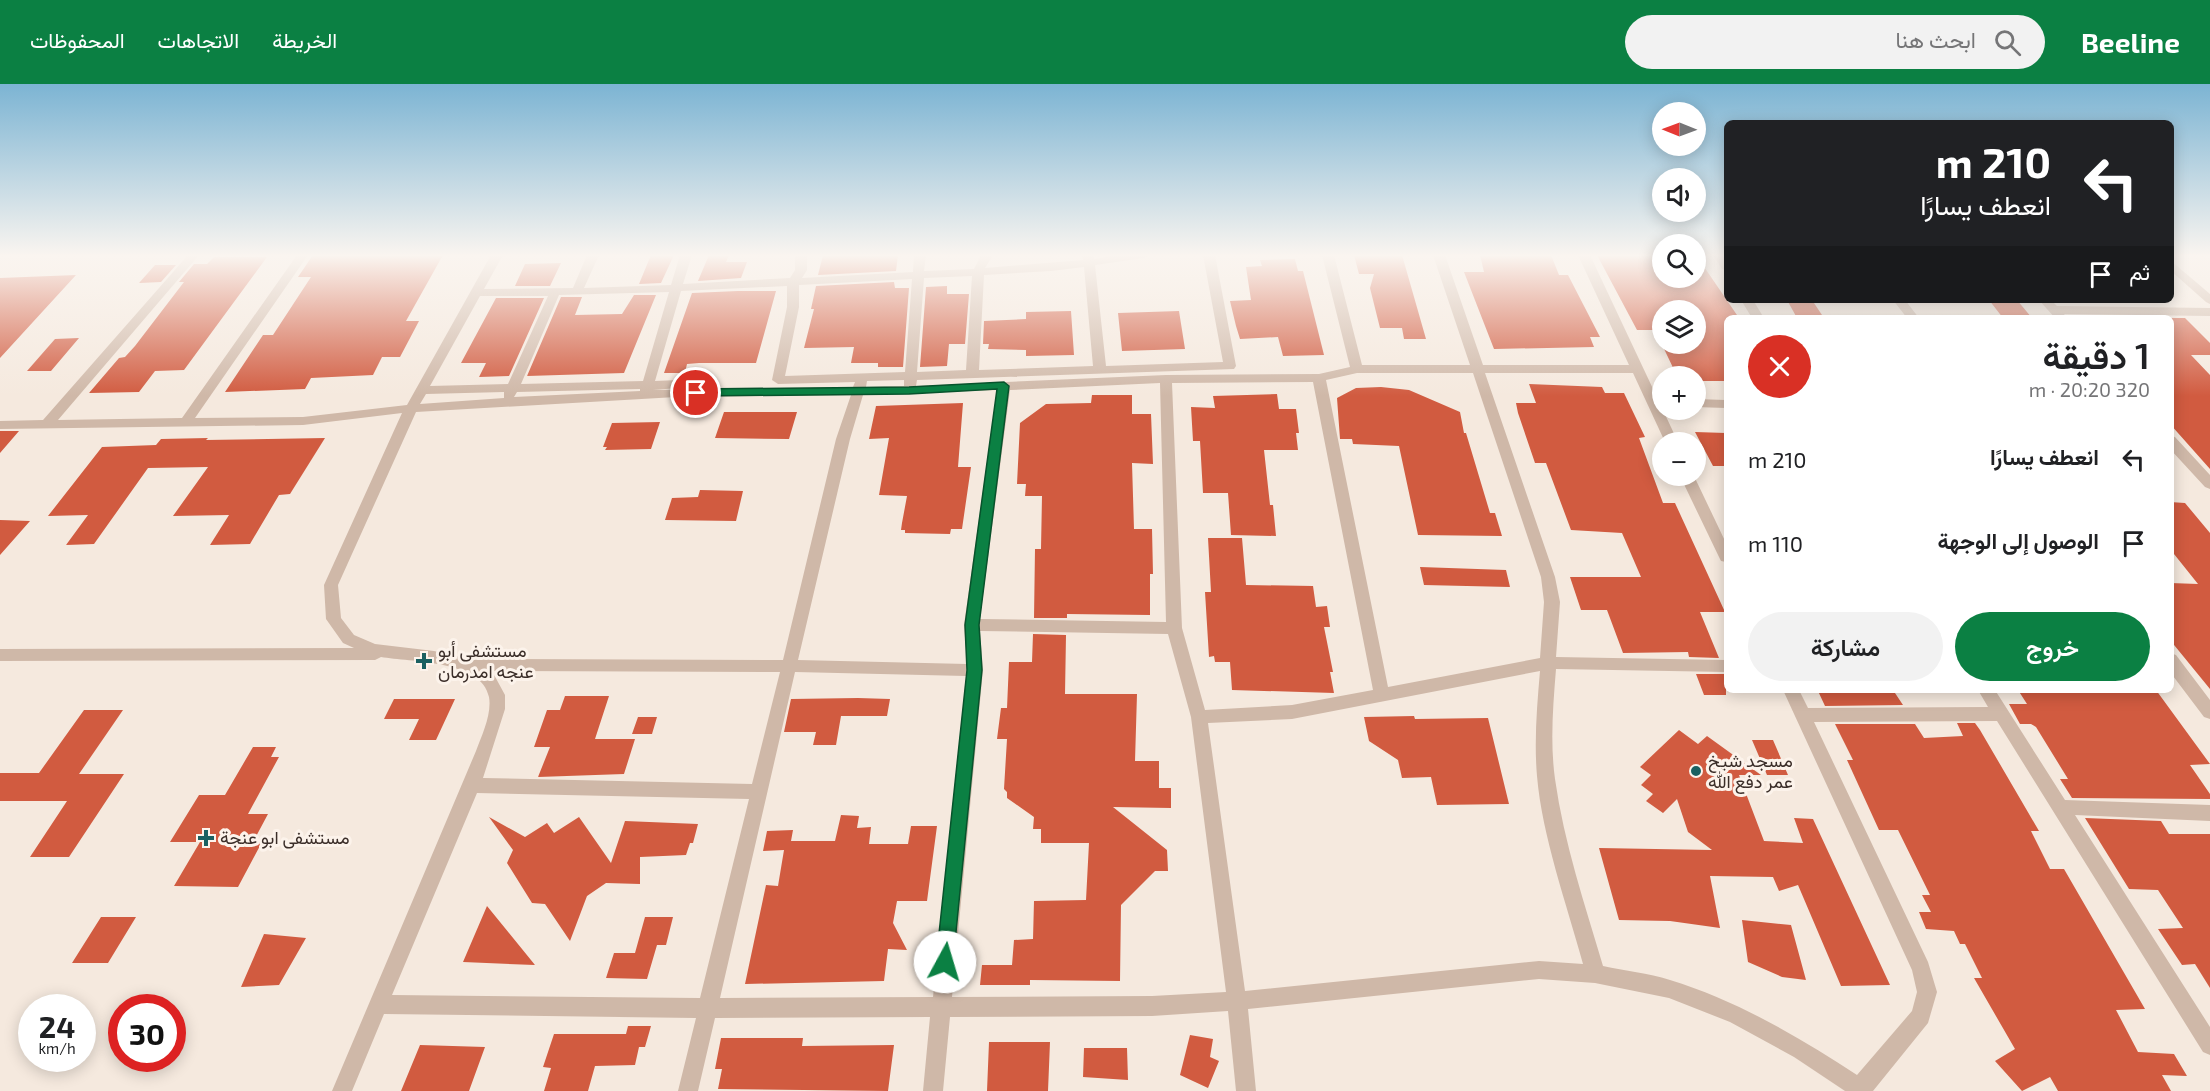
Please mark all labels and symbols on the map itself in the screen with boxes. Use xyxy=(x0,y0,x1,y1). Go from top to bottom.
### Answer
north arrow xyxy=(1652,102,1706,156)
pin xyxy=(670,367,721,418)
place label: مستشفى أبو عنجه امدرمان xyxy=(438,639,534,683)
marker: مستشفى أبو عنجه امدرمان xyxy=(415,652,433,670)
place label: مسجد شيخ عمر دفع الله xyxy=(1708,749,1793,794)
marker: مسجد شيخ عمر دفع الله xyxy=(1689,764,1703,778)
place label: مستشفى ابو عنجة xyxy=(220,826,350,849)
marker: مستشفى ابو عنجة xyxy=(197,829,215,847)
position arrow xyxy=(913,930,977,994)
speed limit sign: 30 xyxy=(108,994,186,1072)

